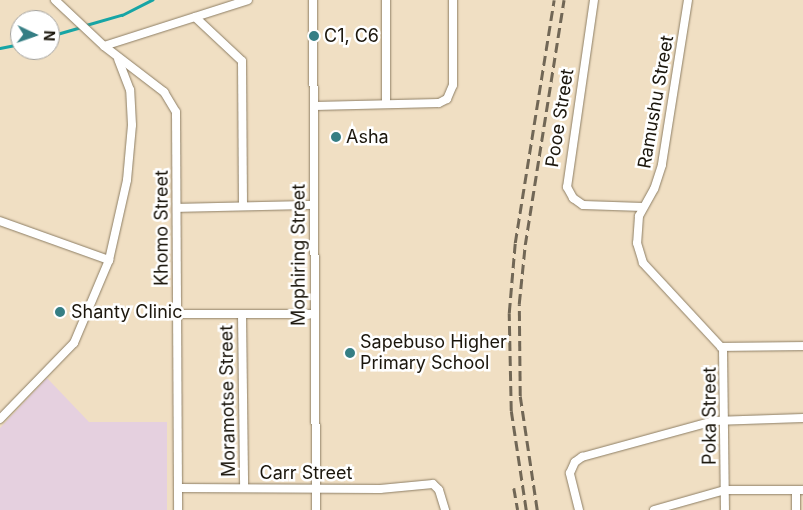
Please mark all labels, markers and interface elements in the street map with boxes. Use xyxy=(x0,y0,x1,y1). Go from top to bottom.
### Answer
north arrow xyxy=(10,10,60,60)
place label: C1, C6 xyxy=(324,25,379,47)
text: N xyxy=(41,30,58,42)
marker: C1, C6 xyxy=(308,30,320,42)
street label: Ramushu Street xyxy=(634,34,678,170)
street label: Pooe Street xyxy=(542,67,578,169)
place label: Asha xyxy=(346,126,389,148)
marker: Asha xyxy=(330,131,342,143)
street label: Khomo Street xyxy=(151,170,173,286)
street label: Mophiring Street xyxy=(288,184,310,326)
place label: Shanty Clinic xyxy=(71,301,182,323)
marker: Shanty Clinic xyxy=(53,305,67,319)
street label: Moramotse Street xyxy=(216,325,240,477)
place label: Sapebuso Higher Primary School xyxy=(360,332,507,374)
marker: Sapebuso Higher Primary School xyxy=(344,347,356,359)
street label: Poka Street xyxy=(699,367,721,465)
street label: Carr Street xyxy=(260,462,352,484)

